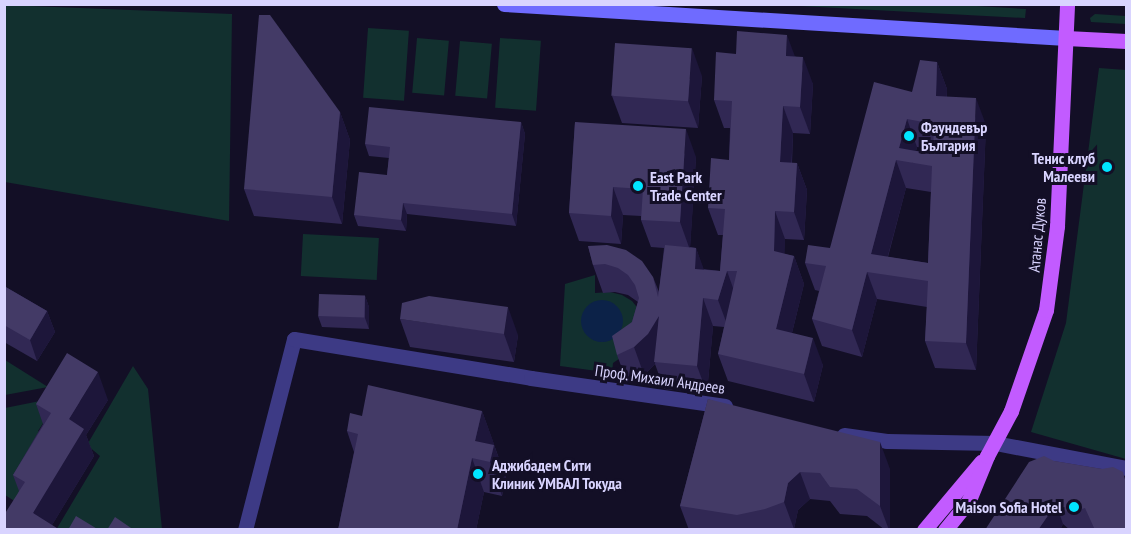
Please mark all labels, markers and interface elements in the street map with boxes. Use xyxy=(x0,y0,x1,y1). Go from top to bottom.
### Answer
place label: Фаундевър България xyxy=(921,117,987,155)
marker: Фаундевър България xyxy=(902,129,916,143)
place label: Тенис клуб Малееви xyxy=(1031,148,1095,186)
marker: Тенис клуб Малееви xyxy=(1100,160,1114,174)
place label: East Park Trade Center xyxy=(650,167,722,205)
marker: East Park Trade Center xyxy=(631,179,645,193)
street label: Атанас Дуков xyxy=(1024,197,1050,273)
street label: Проф. Михаил Андреев xyxy=(593,360,727,398)
place label: Аджибадем Сити Клиник УМБАЛ Токуда xyxy=(492,455,623,493)
marker: Аджибадем Сити Клиник УМБАЛ Токуда xyxy=(469,465,487,483)
place label: Maison Sofia Hotel xyxy=(956,497,1062,517)
marker: Maison Sofia Hotel xyxy=(1067,500,1081,514)

